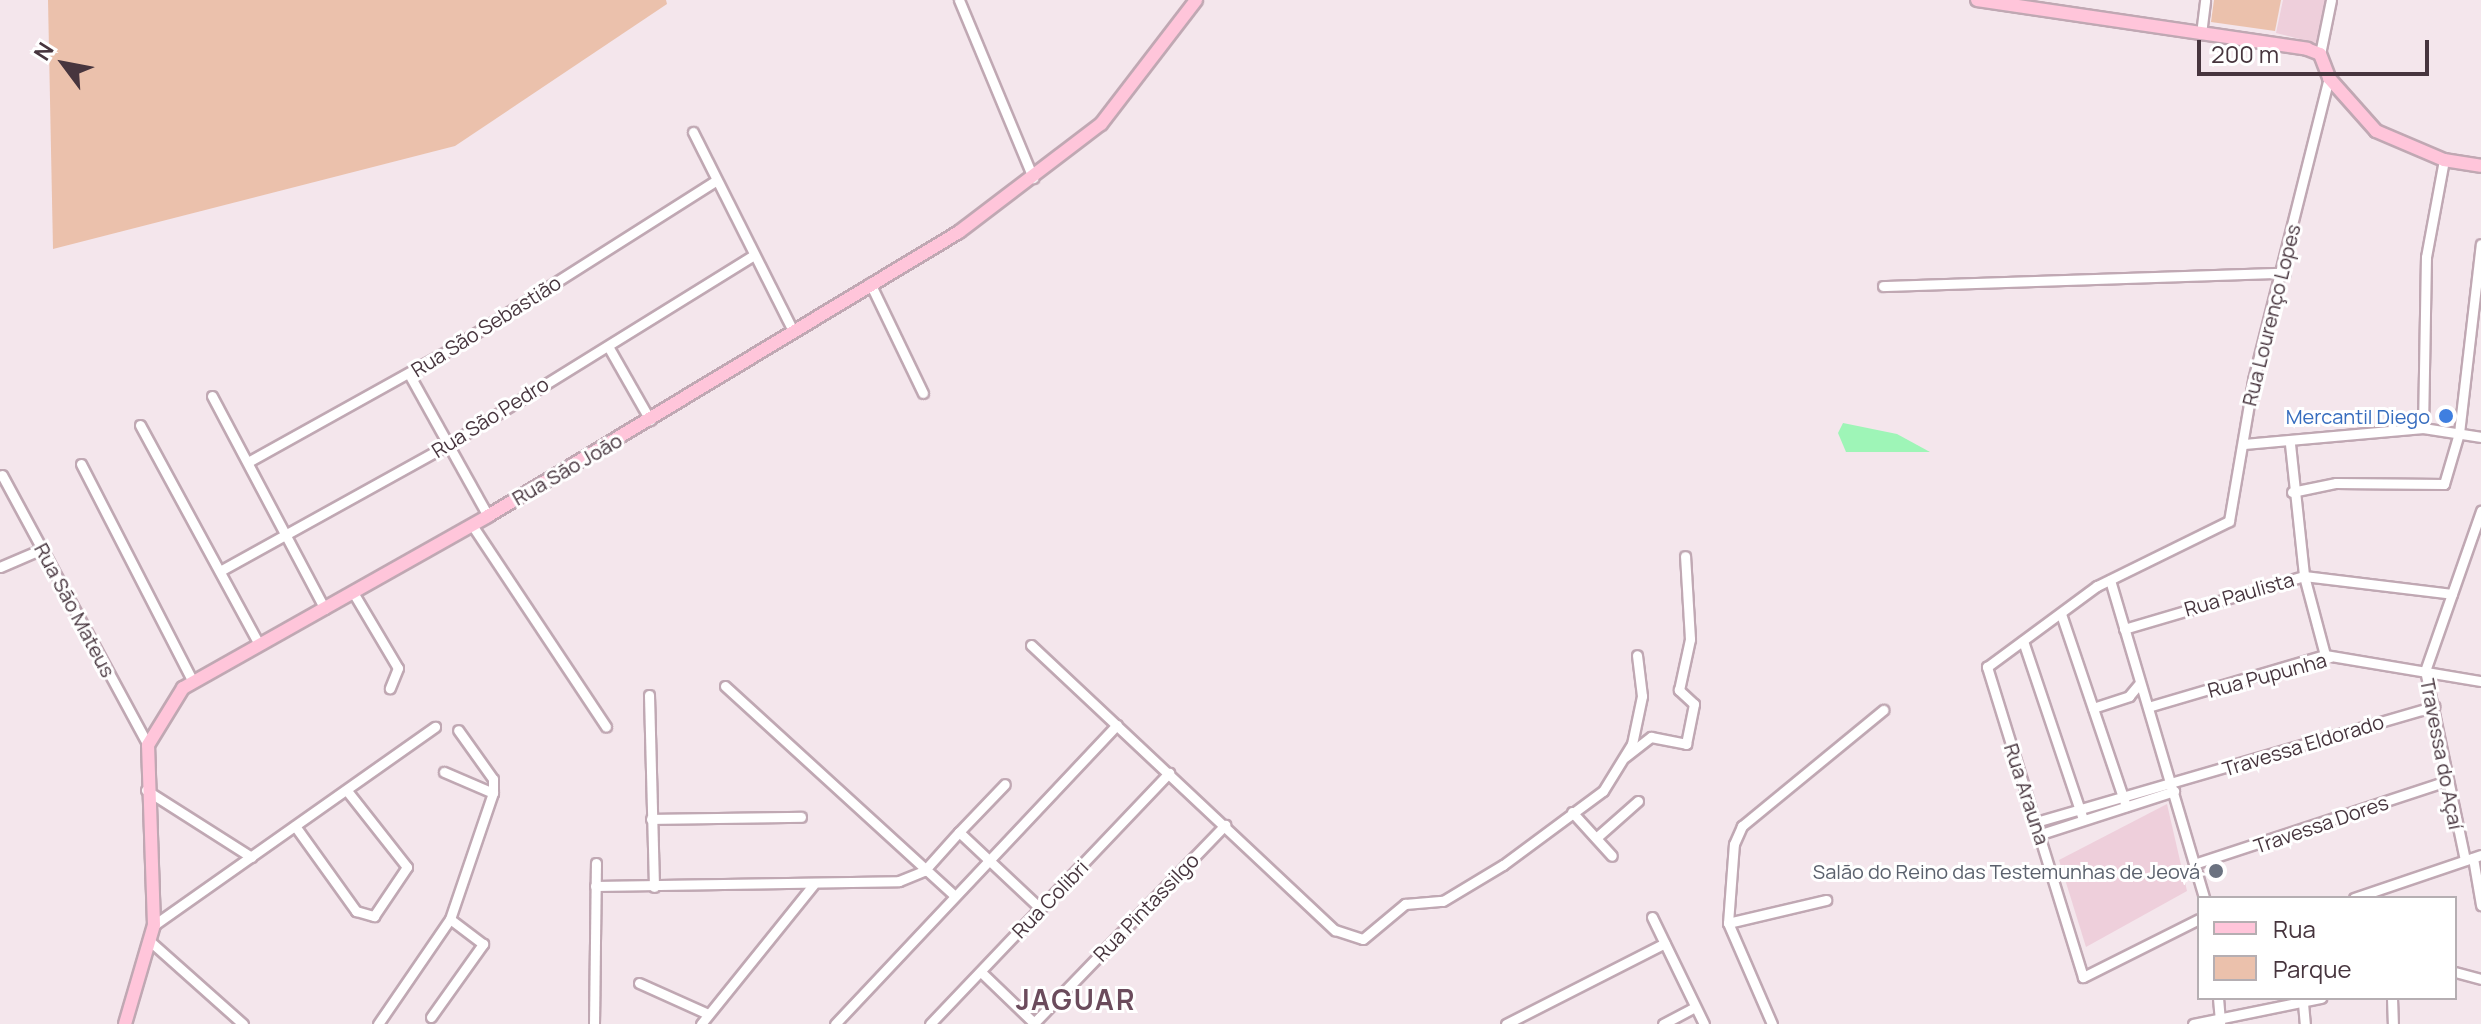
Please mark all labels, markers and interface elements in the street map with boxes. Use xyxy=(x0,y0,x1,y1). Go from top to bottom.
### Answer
north arrow xyxy=(24,24,104,104)
scale bar xyxy=(2201,24,2433,74)
text: N xyxy=(27,37,61,66)
text: 200 m xyxy=(2211,37,2279,70)
street label: Rua Lourenço Lopes xyxy=(2237,222,2305,408)
street label: Rua São Sebastião xyxy=(407,270,565,382)
street label: Rua São Pedro xyxy=(427,372,553,462)
place label: Mercantil Diego xyxy=(2286,404,2430,428)
marker: Mercantil Diego xyxy=(2437,407,2455,425)
street label: Rua São João xyxy=(508,428,626,510)
street label: Rua São Mateus xyxy=(30,539,120,681)
street label: Rua Paulista xyxy=(2181,567,2297,621)
street label: Rua Pupunha xyxy=(2205,648,2329,702)
street label: Travessa do Açaí xyxy=(2416,677,2468,831)
street label: Travessa Eldorado xyxy=(2219,709,2387,781)
street label: Rua Arauna xyxy=(1999,740,2055,848)
street label: Travessa Dores xyxy=(2251,790,2391,858)
street label: Rua Pintassilgo xyxy=(1088,848,1204,966)
street label: Rua Colibri xyxy=(1007,855,1093,943)
place label: Salão do Reino das Testemunhas de Jeová xyxy=(1813,859,2200,883)
marker: Salão do Reino das Testemunhas de Jeová xyxy=(2207,862,2225,880)
legend xyxy=(2197,896,2457,1000)
text: Rua xyxy=(2273,912,2316,945)
text: Parque xyxy=(2273,952,2351,985)
district label: JAGUAR xyxy=(1016,982,1136,1016)

